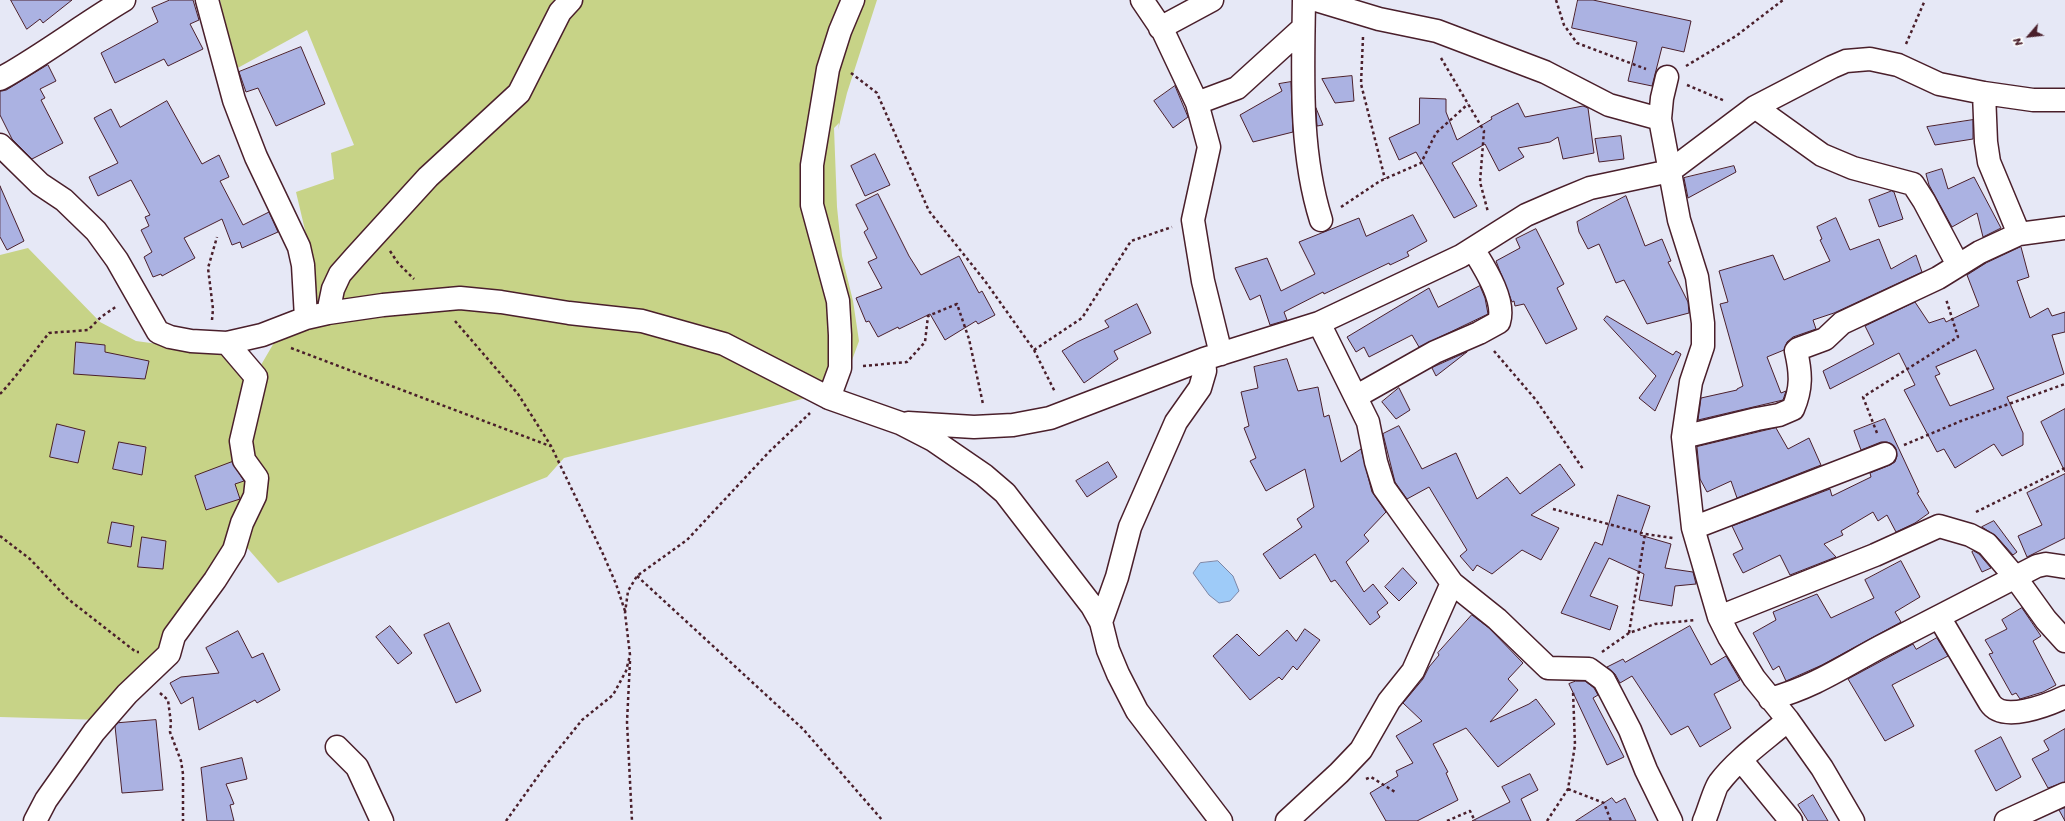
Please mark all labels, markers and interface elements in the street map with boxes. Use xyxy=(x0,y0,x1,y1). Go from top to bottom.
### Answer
north arrow xyxy=(2009,16,2049,56)
text: N xyxy=(2008,34,2028,50)

